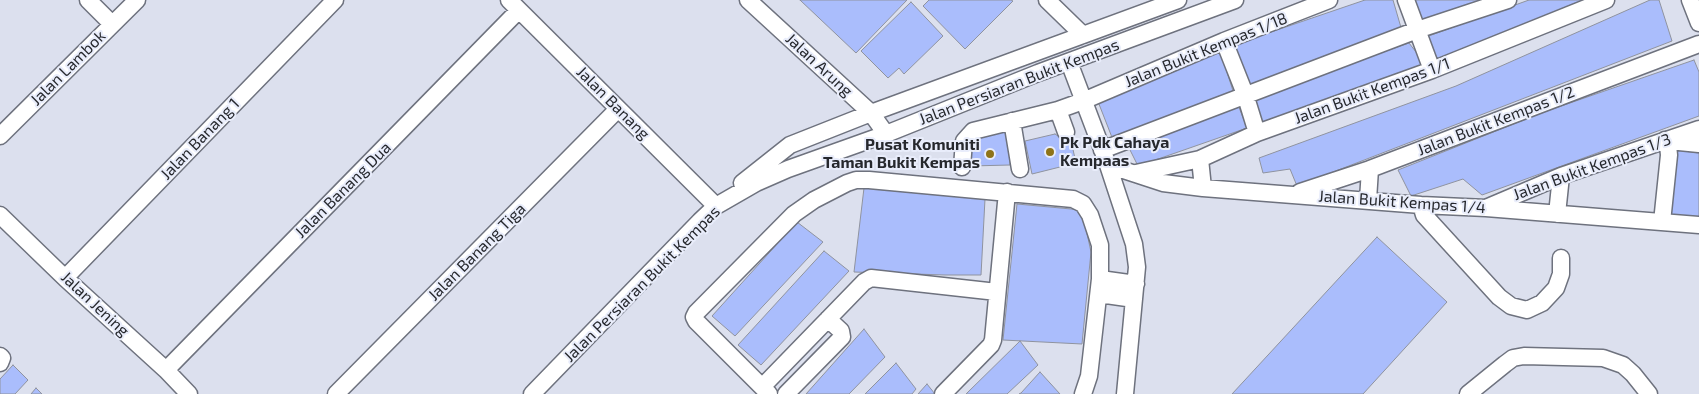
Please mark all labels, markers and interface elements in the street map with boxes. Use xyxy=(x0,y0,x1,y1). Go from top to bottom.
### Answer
street label: Jalan Bukit Kempas 1/18 xyxy=(1122,9,1290,91)
street label: Jalan Lambok xyxy=(27,27,109,109)
street label: Jalan Arung xyxy=(782,29,856,101)
street label: Jalan Persiaran Bukit Kempas xyxy=(916,35,1122,129)
street label: Jalan Bukit Kempas 1/1 xyxy=(1292,54,1452,128)
street label: Jalan Banang xyxy=(572,62,654,144)
street label: Jalan Bukit Kempas 1/2 xyxy=(1415,82,1577,160)
street label: Jalan Banang 1 xyxy=(156,94,244,184)
street label: Jalan Bukit Kempas 1/3 xyxy=(1510,129,1674,205)
place label: Pk Pdk Cahaya Kempaas xyxy=(1060,133,1169,171)
place label: Pusat Komuniti Taman Bukit Kempas xyxy=(823,135,980,173)
street label: Jalan Banang Dua xyxy=(291,138,395,242)
marker: Pk Pdk Cahaya Kempaas xyxy=(1044,146,1056,158)
marker: Pusat Komuniti Taman Bukit Kempas xyxy=(984,148,996,160)
street label: Jalan Bukit Kempas 1/4 xyxy=(1318,187,1486,217)
street label: Jalan Banang Tiga xyxy=(424,199,530,305)
street label: Jalan Persiaran Bukit Kempas xyxy=(560,202,724,366)
street label: Jalan Jening xyxy=(57,268,133,340)

